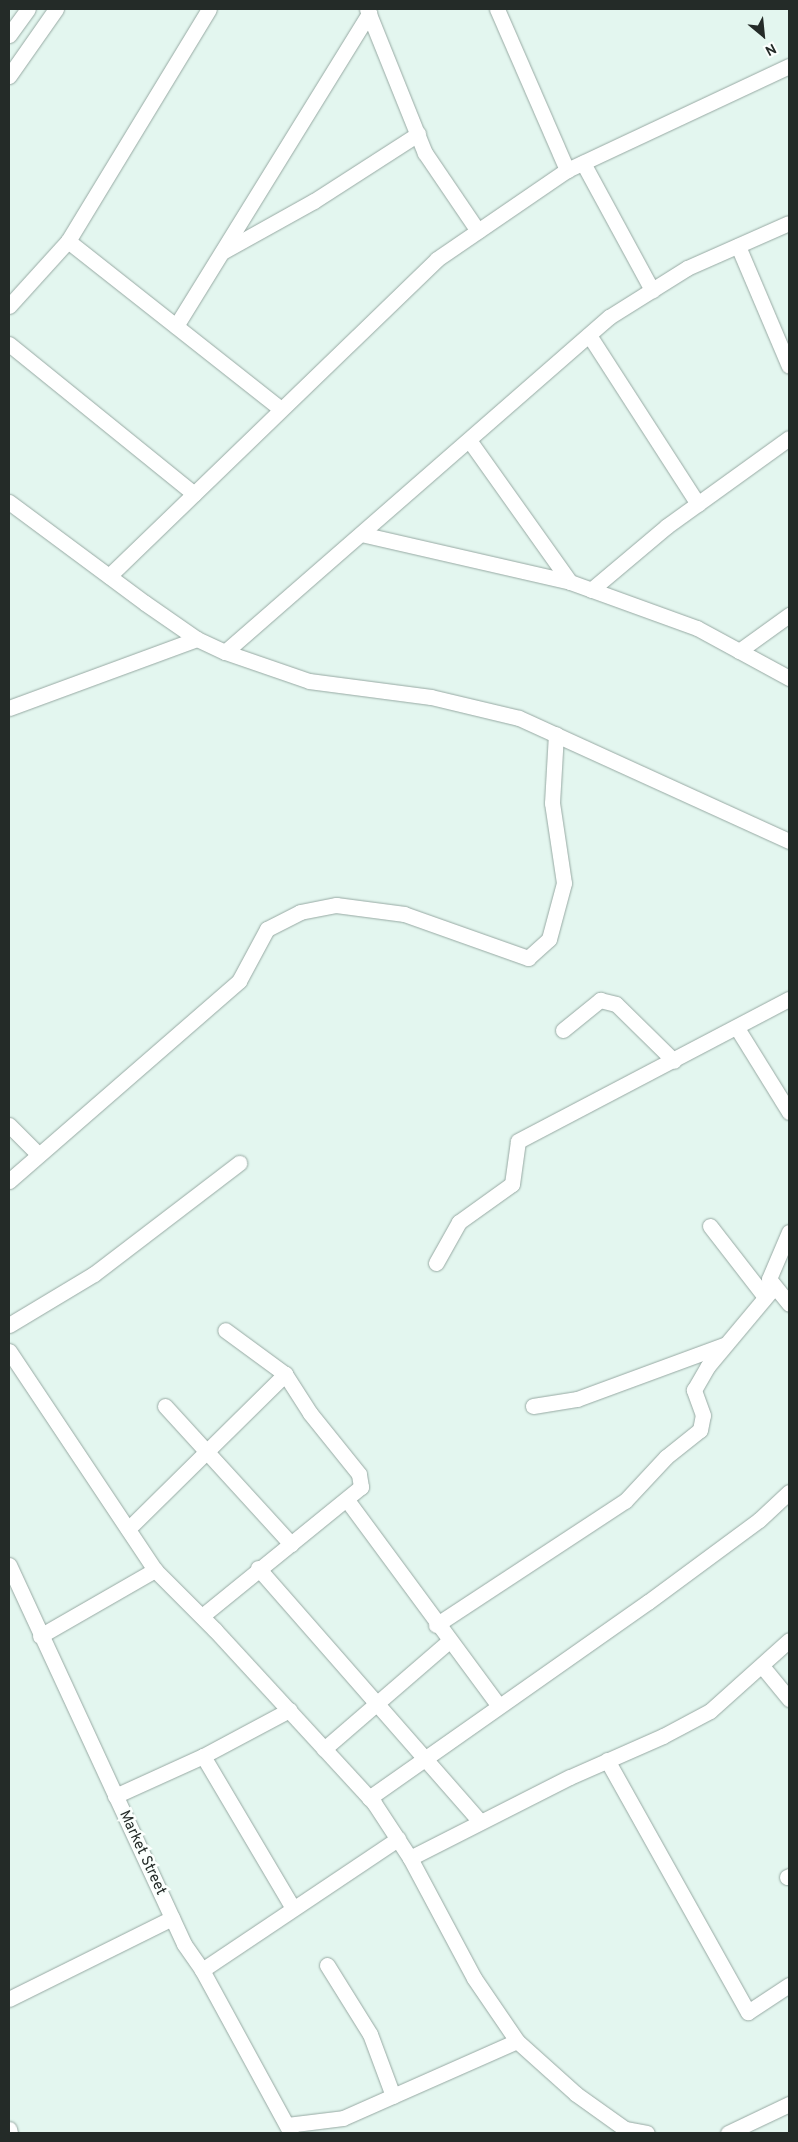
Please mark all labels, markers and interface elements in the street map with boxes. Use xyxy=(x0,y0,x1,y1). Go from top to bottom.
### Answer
north arrow xyxy=(738,10,788,60)
text: N xyxy=(762,39,779,59)
street label: Market Street xyxy=(115,1808,169,1898)

